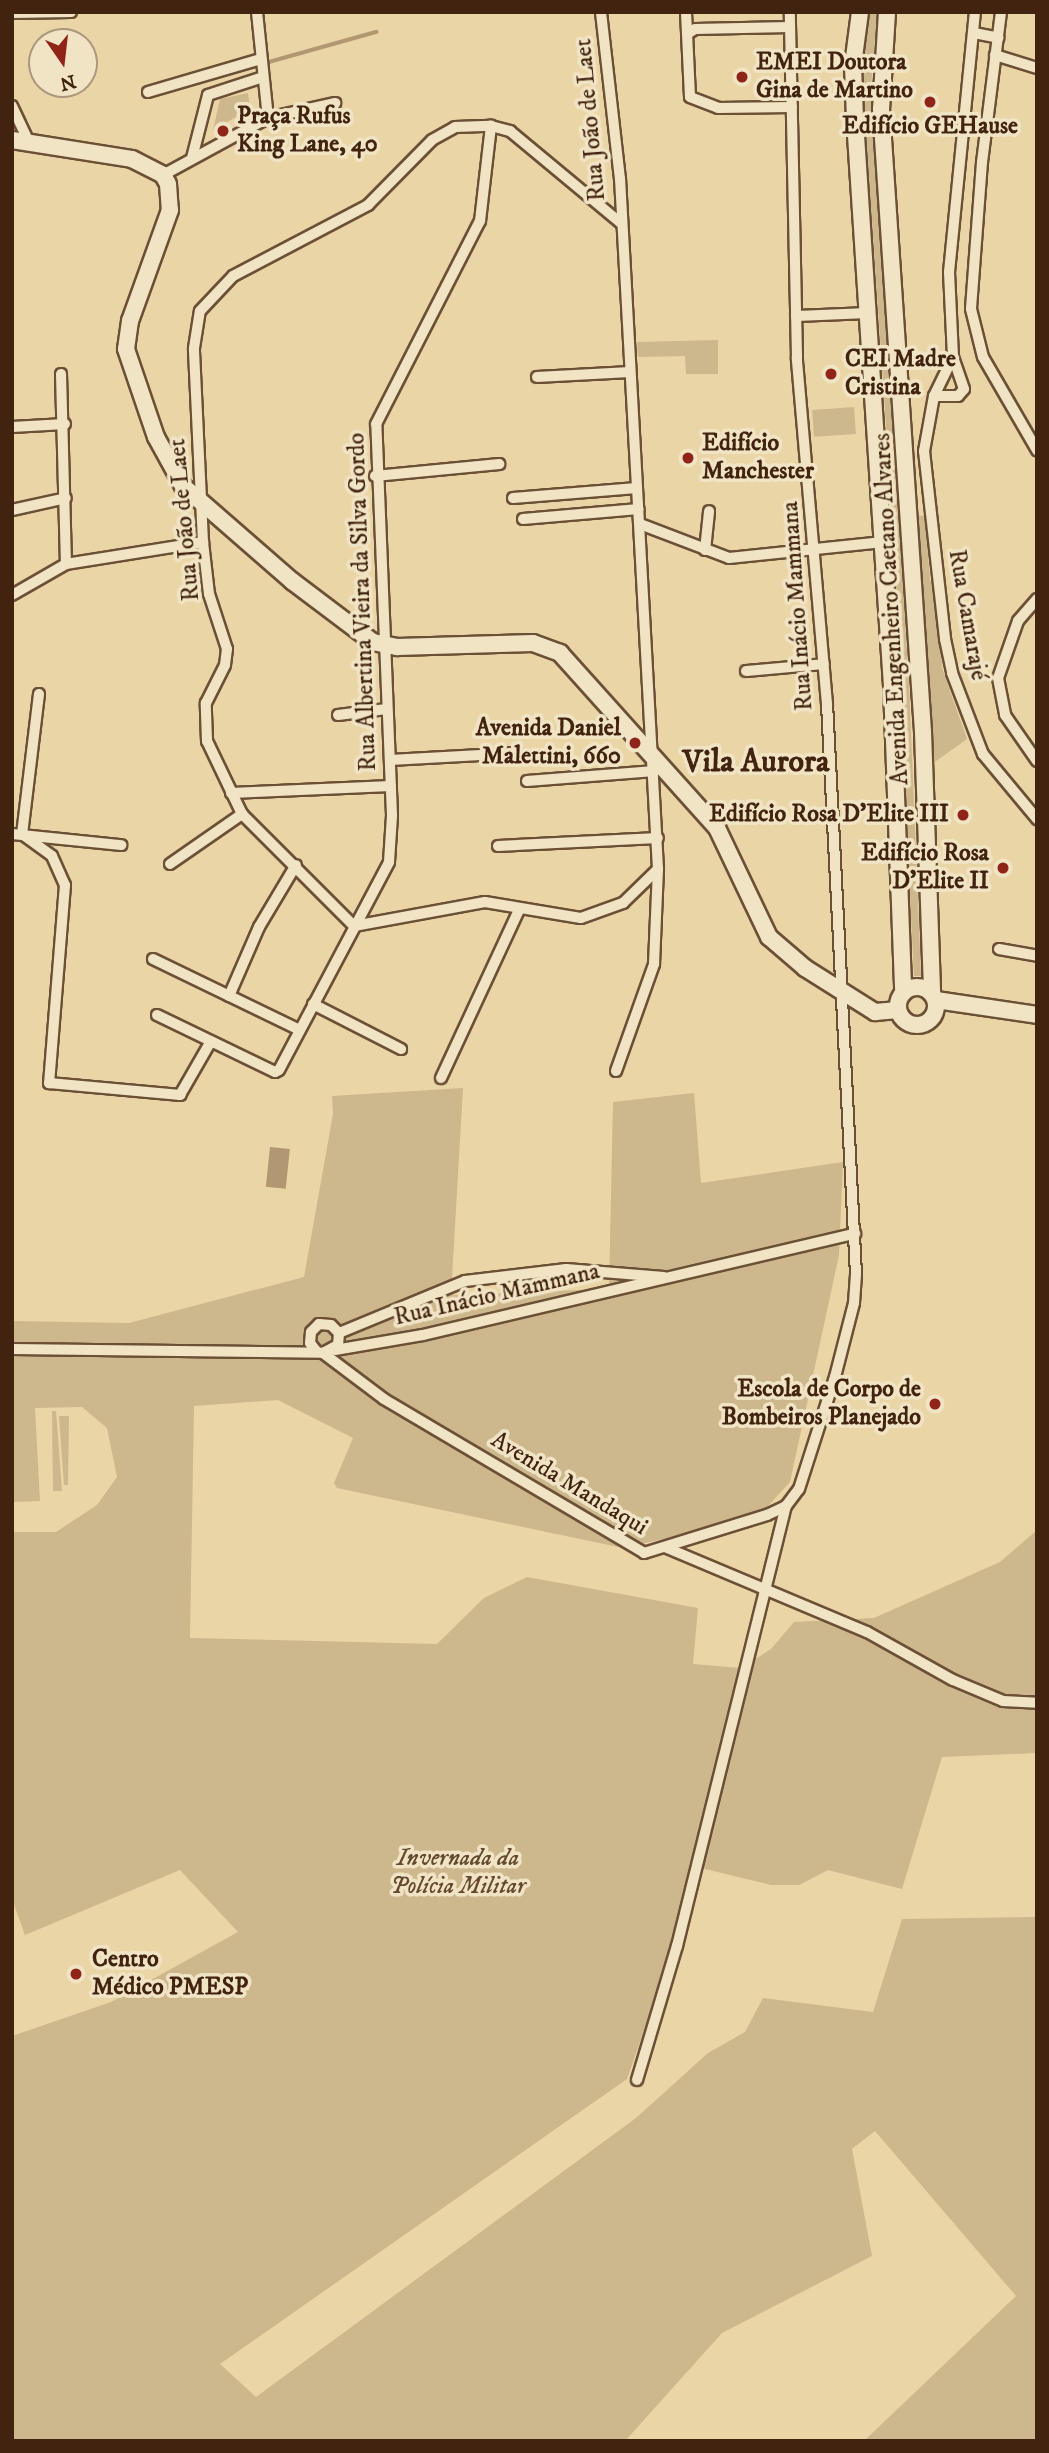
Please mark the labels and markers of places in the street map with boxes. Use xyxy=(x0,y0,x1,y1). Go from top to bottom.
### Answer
place label: EMEI Doutora Gina de Martino xyxy=(756,49,913,105)
marker: EMEI Doutora Gina de Martino xyxy=(734,69,750,85)
marker: Edifício GEHause xyxy=(922,94,938,110)
place label: Praça Rufus King Lane, 40 xyxy=(237,103,378,159)
place label: Edifício GEHause xyxy=(842,113,1018,141)
marker: Praça Rufus King Lane, 40 xyxy=(215,123,231,139)
place label: CEI Madre Cristina xyxy=(845,346,956,402)
marker: CEI Madre Cristina xyxy=(823,366,839,382)
place label: Edifício Manchester xyxy=(702,430,814,486)
marker: Edifício Manchester xyxy=(680,450,696,466)
place label: Avenida Daniel Malettini, 660 xyxy=(476,715,621,771)
marker: Avenida Daniel Malettini, 660 xyxy=(627,735,643,751)
place label: Edifício Rosa D'Elite III xyxy=(709,801,949,829)
marker: Edifício Rosa D'Elite III xyxy=(955,807,971,823)
place label: Edifício Rosa D'Elite II xyxy=(861,840,989,896)
marker: Edifício Rosa D'Elite II xyxy=(995,860,1011,876)
place label: Escola de Corpo de Bombeiros Planejado xyxy=(722,1376,921,1432)
marker: Escola de Corpo de Bombeiros Planejado xyxy=(927,1396,943,1412)
place label: Centro Médico PMESP xyxy=(92,1946,248,2002)
marker: Centro Médico PMESP xyxy=(66,1964,86,1984)

